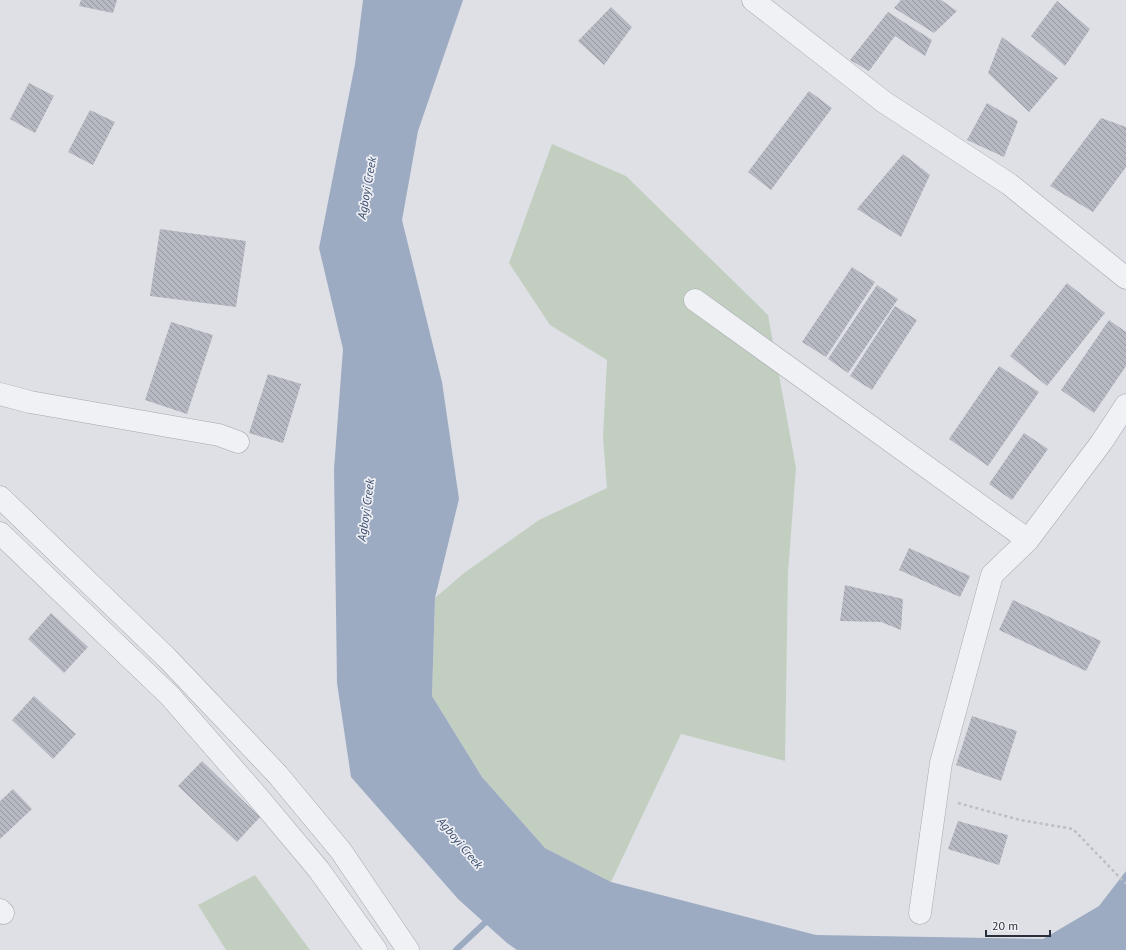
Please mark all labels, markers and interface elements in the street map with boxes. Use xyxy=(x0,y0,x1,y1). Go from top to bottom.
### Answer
water label: Agboyi Creek xyxy=(353,155,379,221)
water label: Agboyi Creek xyxy=(354,477,377,543)
water label: Agboyi Creek xyxy=(434,813,487,872)
scale bar xyxy=(986,912,1050,938)
text: 20 m xyxy=(992,918,1018,933)

